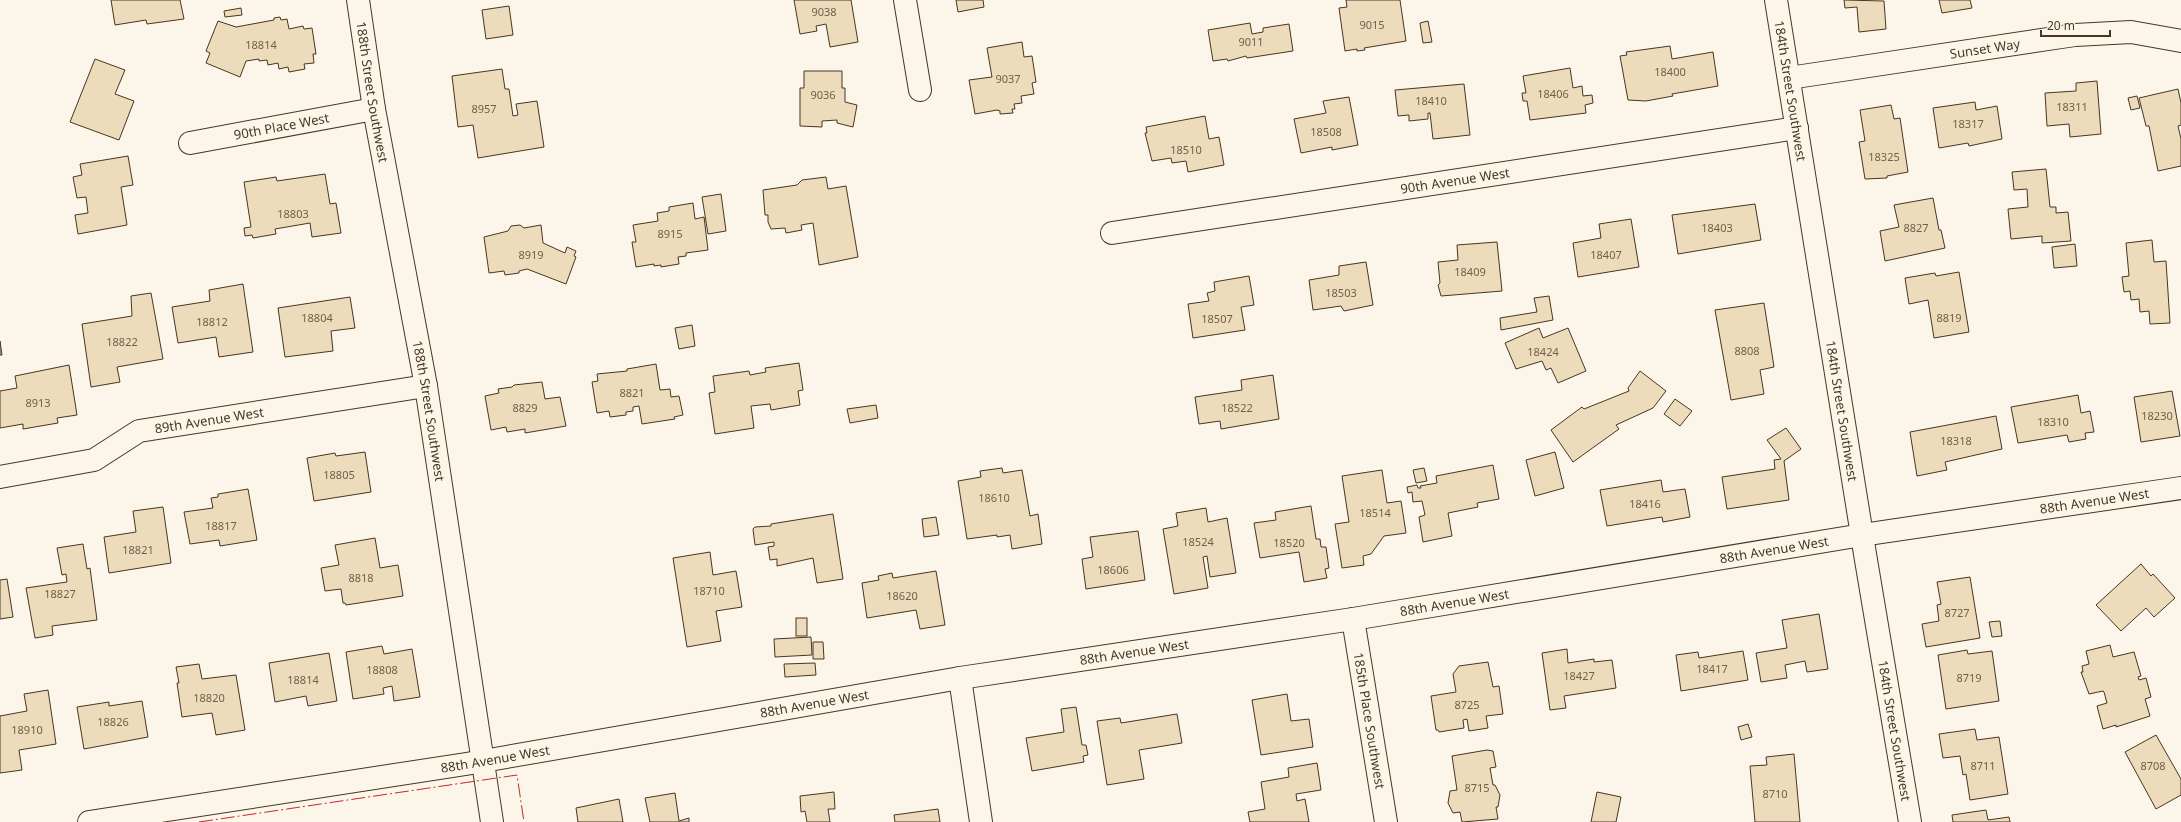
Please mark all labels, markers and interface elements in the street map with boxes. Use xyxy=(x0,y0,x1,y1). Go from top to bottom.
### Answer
house number: 9038 xyxy=(811,4,837,19)
scale bar xyxy=(2041,12,2110,38)
house number: 9015 xyxy=(1359,17,1385,32)
text: 20 m xyxy=(2047,17,2075,34)
street label: 184th Street Southwest xyxy=(1770,19,1811,163)
street label: 188th Street Southwest xyxy=(352,20,393,164)
house number: 9011 xyxy=(1238,34,1264,49)
street label: Sunset Way xyxy=(1949,34,2021,63)
house number: 18814 xyxy=(245,37,277,52)
house number: 18400 xyxy=(1654,64,1686,79)
house number: 9037 xyxy=(995,71,1021,86)
house number: 18406 xyxy=(1537,86,1569,101)
house number: 9036 xyxy=(810,87,836,102)
house number: 18410 xyxy=(1415,93,1447,108)
house number: 18311 xyxy=(2056,99,2088,114)
house number: 8957 xyxy=(471,101,497,116)
street label: 90th Place West xyxy=(232,108,331,144)
house number: 18317 xyxy=(1952,116,1984,131)
house number: 18508 xyxy=(1310,124,1342,139)
house number: 18510 xyxy=(1170,142,1202,157)
house number: 18325 xyxy=(1868,149,1900,164)
street label: 90th Avenue West xyxy=(1399,163,1511,198)
house number: 18803 xyxy=(277,206,309,221)
house number: 18403 xyxy=(1701,220,1733,235)
house number: 8827 xyxy=(1903,220,1929,235)
house number: 8915 xyxy=(657,226,683,241)
house number: 8919 xyxy=(518,247,544,262)
house number: 18407 xyxy=(1590,247,1622,262)
house number: 18409 xyxy=(1454,264,1486,279)
house number: 18503 xyxy=(1325,285,1357,300)
house number: 18804 xyxy=(301,310,333,325)
house number: 8819 xyxy=(1936,310,1962,325)
house number: 18507 xyxy=(1201,311,1233,326)
house number: 18812 xyxy=(196,314,228,329)
house number: 18822 xyxy=(106,334,138,349)
street label: 188th Street Southwest xyxy=(409,339,449,483)
street label: 184th Street Southwest xyxy=(1822,339,1862,483)
house number: 8808 xyxy=(1734,343,1760,358)
house number: 18424 xyxy=(1527,344,1559,359)
house number: 8821 xyxy=(619,385,645,400)
house number: 8913 xyxy=(25,395,51,410)
house number: 8829 xyxy=(512,400,538,415)
house number: 18522 xyxy=(1221,400,1253,415)
street label: 89th Avenue West xyxy=(153,403,265,437)
house number: 18230 xyxy=(2141,408,2173,423)
house number: 18310 xyxy=(2037,414,2069,429)
house number: 18318 xyxy=(1940,433,1972,448)
house number: 18805 xyxy=(323,467,355,482)
street label: 88th Avenue West xyxy=(2038,484,2150,518)
house number: 18610 xyxy=(978,490,1010,505)
house number: 18416 xyxy=(1629,496,1661,511)
house number: 18514 xyxy=(1359,505,1391,520)
house number: 18817 xyxy=(205,518,237,533)
street label: 88th Avenue West xyxy=(1718,532,1830,567)
house number: 18524 xyxy=(1182,534,1214,549)
house number: 18520 xyxy=(1273,535,1305,550)
house number: 18821 xyxy=(122,542,154,557)
house number: 18606 xyxy=(1097,562,1129,577)
house number: 8818 xyxy=(348,570,374,585)
house number: 18710 xyxy=(693,583,725,598)
street label: 88th Avenue West xyxy=(1399,584,1510,620)
house number: 18827 xyxy=(44,586,76,601)
house number: 18620 xyxy=(886,588,918,603)
house number: 8727 xyxy=(1944,605,1970,620)
street label: 88th Avenue West xyxy=(1078,635,1190,669)
street label: 185th Place Southwest xyxy=(1350,651,1390,791)
street label: 184th Street Southwest xyxy=(1874,659,1915,802)
house number: 18417 xyxy=(1696,661,1728,676)
house number: 18808 xyxy=(366,662,398,677)
house number: 18427 xyxy=(1563,668,1595,683)
house number: 8719 xyxy=(1956,670,1982,685)
house number: 18814 xyxy=(287,672,319,687)
street label: 88th Avenue West xyxy=(758,685,870,722)
house number: 18820 xyxy=(193,690,225,705)
house number: 8725 xyxy=(1454,697,1480,712)
house number: 18826 xyxy=(97,714,129,729)
house number: 18910 xyxy=(11,722,43,737)
street label: 88th Avenue West xyxy=(439,741,551,777)
house number: 8711 xyxy=(1970,758,1996,773)
house number: 8708 xyxy=(2140,758,2166,773)
house number: 8715 xyxy=(1464,780,1490,795)
house number: 8710 xyxy=(1762,786,1788,801)

